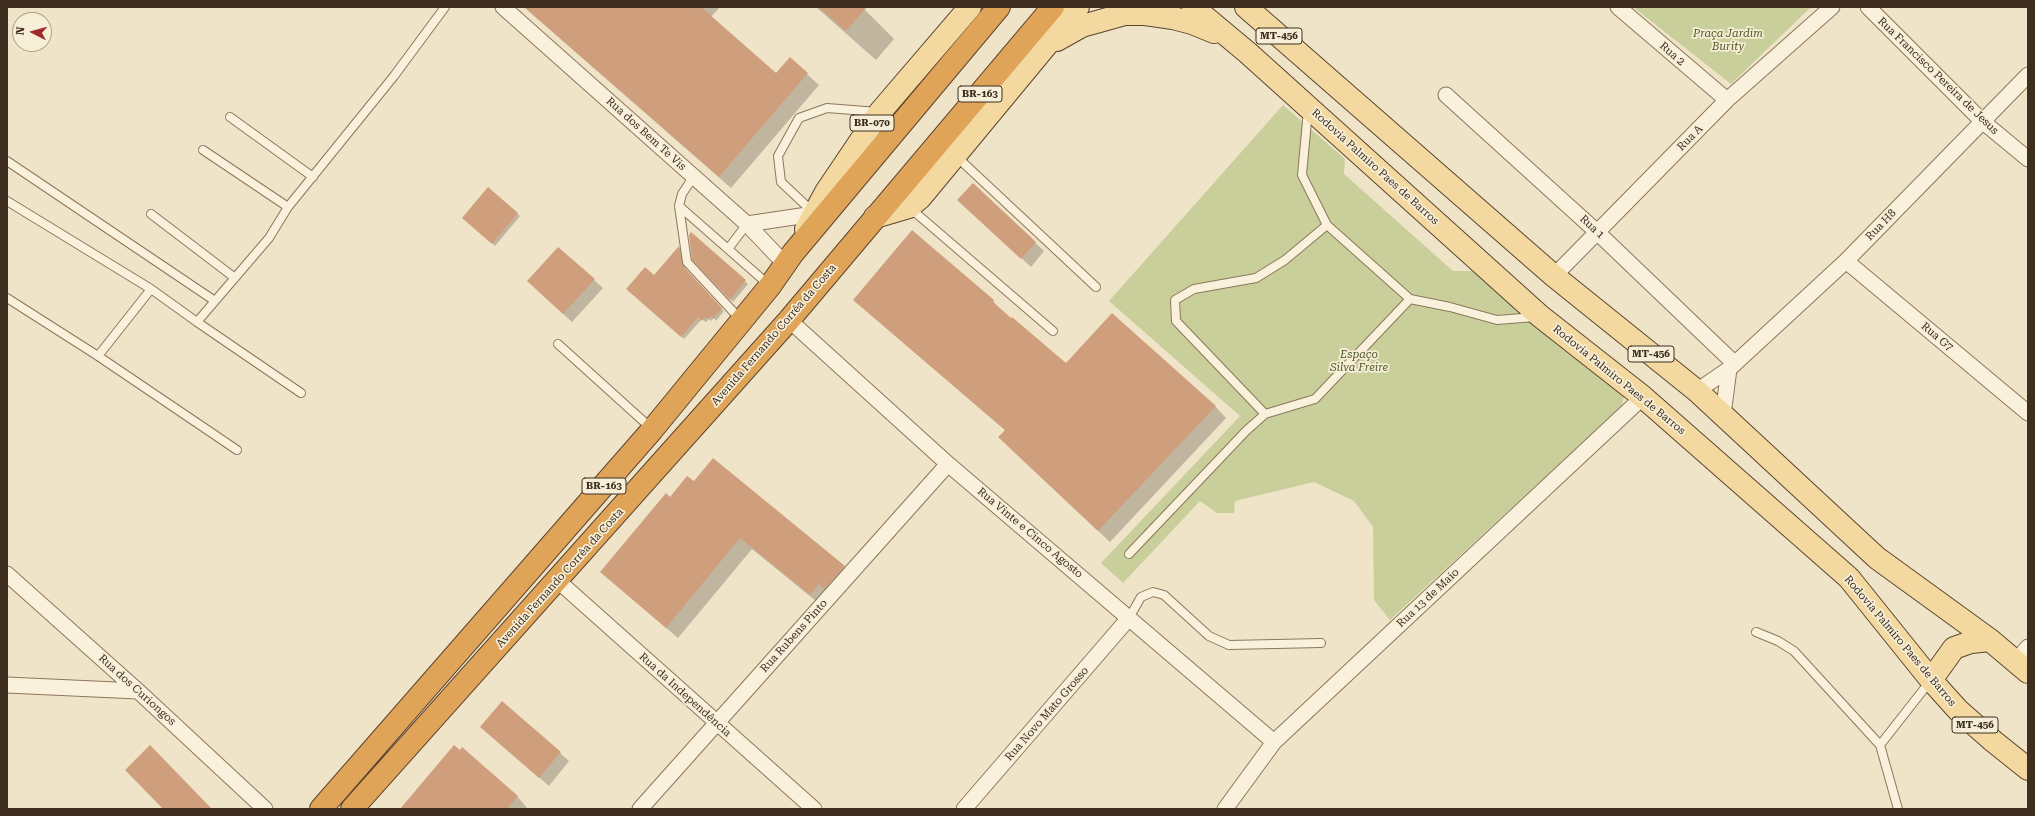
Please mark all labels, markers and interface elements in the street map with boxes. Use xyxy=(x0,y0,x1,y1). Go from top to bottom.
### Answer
north arrow xyxy=(12,12,52,52)
street label: Rua Francisco Pereira de Jesus xyxy=(1875,15,2001,137)
text: N xyxy=(14,26,27,36)
park label: Praça Jardim Burity xyxy=(1693,27,1763,53)
road number: MT-456 xyxy=(1256,28,1302,44)
street label: Rua 2 xyxy=(1657,39,1687,69)
road number: BR-163 xyxy=(958,86,1002,102)
street label: Rua dos Bem Te Vis xyxy=(603,95,689,173)
street label: Rodovia Palmiro Paes de Barros xyxy=(1309,106,1441,228)
road number: BR-070 xyxy=(850,115,894,131)
street label: Rua A xyxy=(1674,122,1706,154)
street label: Rua H8 xyxy=(1863,207,1899,243)
street label: Rua 1 xyxy=(1577,212,1607,242)
street label: Avenida Fernando Corrêa da Costa xyxy=(709,261,839,409)
street label: Rua G7 xyxy=(1918,320,1956,354)
street label: Rodovia Palmiro Paes de Barros xyxy=(1550,322,1688,438)
road number: MT-456 xyxy=(1628,346,1674,362)
park label: Espaço Silva Freire xyxy=(1330,348,1388,374)
road number: BR-163 xyxy=(582,478,626,494)
street label: Rua Vinte e Cinco Agosto xyxy=(975,485,1085,581)
street label: Avenida Fernando Corrêa da Costa xyxy=(494,505,626,651)
street label: Rua 13 de Maio xyxy=(1394,566,1462,630)
street label: Rodovia Palmiro Paes de Barros xyxy=(1841,573,1959,709)
street label: Rua Rubens Pinto xyxy=(758,597,830,675)
street label: Rua da Independência xyxy=(636,650,734,740)
street label: Rua dos Curiongos xyxy=(96,652,178,728)
street label: Rua Novo Mato Grosso xyxy=(1002,664,1092,764)
road number: MT-456 xyxy=(1952,717,1998,733)

